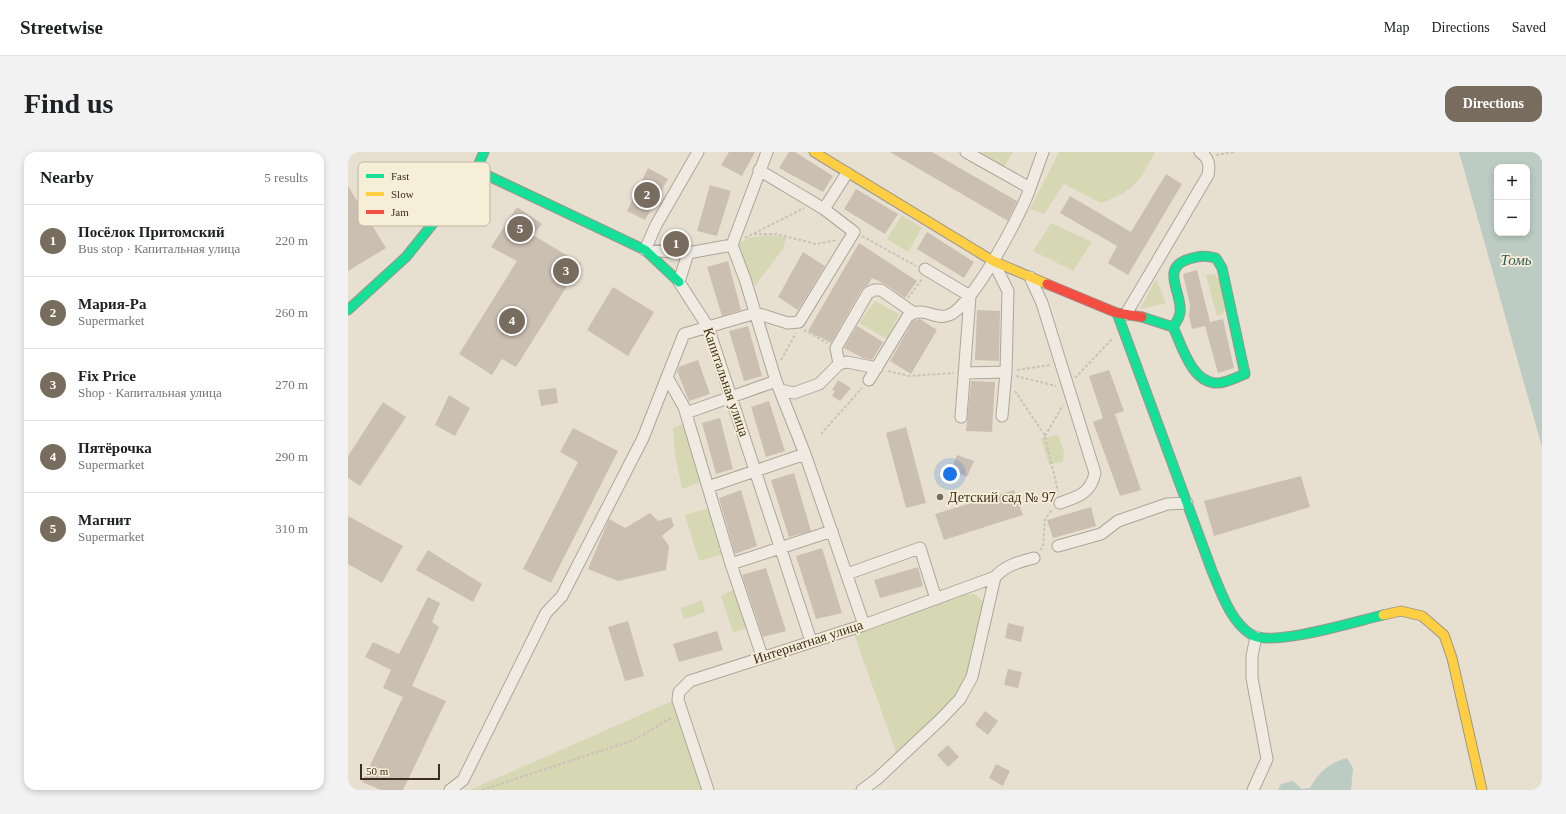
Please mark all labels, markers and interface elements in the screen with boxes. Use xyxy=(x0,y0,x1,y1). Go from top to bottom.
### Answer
text: Streetwise xyxy=(20,17,103,38)
text: Map xyxy=(1384,20,1409,35)
text: Directions xyxy=(1431,20,1490,35)
text: Saved xyxy=(1512,20,1546,35)
button: Directions xyxy=(1445,86,1542,122)
text: Find us xyxy=(24,88,114,119)
legend xyxy=(358,162,490,226)
map controls xyxy=(1494,164,1530,236)
button: + xyxy=(1494,164,1530,200)
text: Nearby xyxy=(40,168,94,187)
text: 5 results xyxy=(264,170,308,185)
text: Fast xyxy=(391,170,409,182)
pin: 2 xyxy=(634,180,660,210)
text: Slow xyxy=(391,188,414,200)
button: − xyxy=(1494,200,1530,236)
text: Jam xyxy=(391,206,409,218)
pin: 5 xyxy=(507,214,533,244)
text: Посёлок Притомский xyxy=(78,224,225,240)
pin: 1 xyxy=(663,229,689,259)
text: 1 xyxy=(50,233,56,248)
text: 220 m xyxy=(275,233,308,248)
text: Bus stop · Капитальная улица xyxy=(78,241,240,256)
water label: Томь xyxy=(1500,252,1532,268)
pin: 3 xyxy=(553,256,579,286)
text: Мария-Ра xyxy=(78,296,146,312)
text: 2 xyxy=(50,305,56,320)
text: 260 m xyxy=(275,305,308,320)
pin: 4 xyxy=(499,306,525,336)
text: Supermarket xyxy=(78,313,144,328)
street label: Капитальная улица xyxy=(700,325,752,439)
text: Fix Price xyxy=(78,368,136,384)
text: 3 xyxy=(50,377,56,392)
text: 270 m xyxy=(275,377,308,392)
text: Shop · Капитальная улица xyxy=(78,385,222,400)
text: Пятёрочка xyxy=(78,440,152,456)
text: 4 xyxy=(50,449,56,464)
text: 290 m xyxy=(275,449,308,464)
text: Supermarket xyxy=(78,457,144,472)
your location xyxy=(940,464,960,484)
place label: Детский сад № 97 xyxy=(948,490,1056,505)
marker: Детский сад № 97 xyxy=(935,492,945,502)
text: Магнит xyxy=(78,512,131,528)
text: 5 xyxy=(50,521,56,536)
text: 310 m xyxy=(275,521,308,536)
text: Supermarket xyxy=(78,529,144,544)
street label: Интернатная улица xyxy=(751,617,866,667)
scale bar xyxy=(360,762,440,781)
text: 50 m xyxy=(366,765,388,777)

